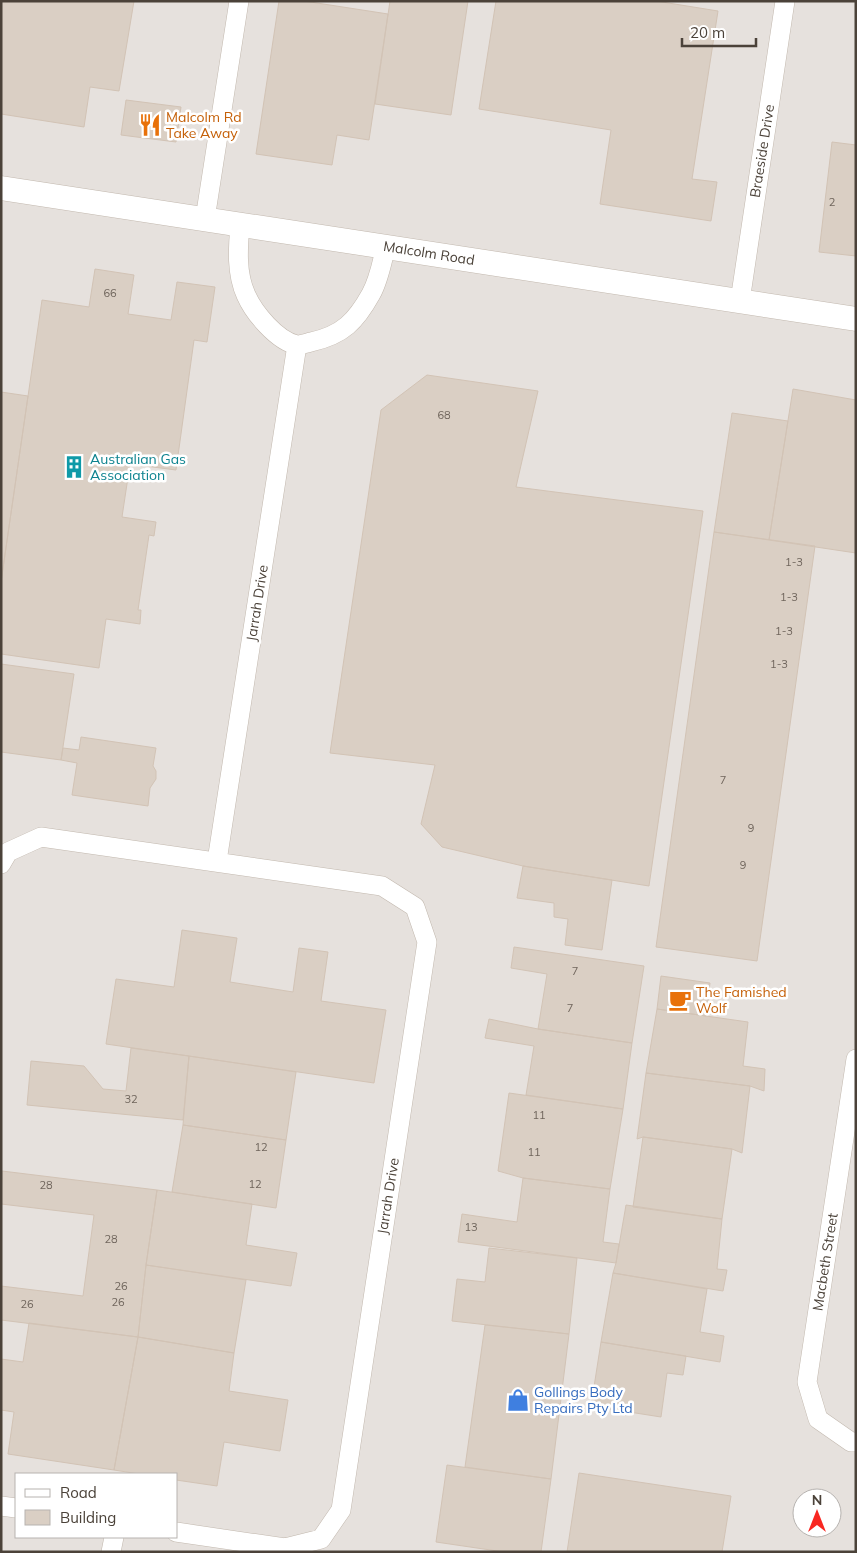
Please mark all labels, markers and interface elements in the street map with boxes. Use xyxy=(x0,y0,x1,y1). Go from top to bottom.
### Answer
scale bar xyxy=(682,15,756,47)
text: 20 m xyxy=(690,23,725,42)
street label: Braeside Drive xyxy=(746,103,778,199)
place label: Malcolm Rd Take Away xyxy=(166,108,242,142)
restaurant icon: Malcolm Rd Take Away xyxy=(137,112,163,138)
house number: 2 xyxy=(829,195,836,209)
street label: Malcolm Road xyxy=(382,237,476,269)
house number: 66 xyxy=(103,286,117,300)
house number: 68 xyxy=(437,408,451,422)
place label: Australian Gas Association xyxy=(90,450,186,484)
building icon: Australian Gas Association xyxy=(61,454,87,480)
house number: 1-3 xyxy=(785,555,803,569)
street label: Jarrah Drive xyxy=(242,563,272,643)
house number: 1-3 xyxy=(780,590,798,604)
house number: 1-3 xyxy=(775,624,793,638)
house number: 1-3 xyxy=(770,657,788,671)
house number: 7 xyxy=(720,773,726,787)
house number: 9 xyxy=(748,821,754,835)
house number: 9 xyxy=(740,858,746,872)
house number: 7 xyxy=(572,964,578,978)
place label: The Famished Wolf xyxy=(696,983,787,1017)
cafe icon: The Famished Wolf xyxy=(667,987,693,1013)
house number: 7 xyxy=(567,1001,573,1015)
house number: 32 xyxy=(124,1092,138,1106)
house number: 11 xyxy=(532,1108,546,1122)
house number: 12 xyxy=(254,1140,268,1154)
house number: 11 xyxy=(527,1145,541,1159)
street label: Jarrah Drive xyxy=(373,1156,403,1236)
house number: 12 xyxy=(248,1177,262,1191)
house number: 28 xyxy=(39,1178,53,1192)
street label: Macbeth Street xyxy=(808,1212,842,1312)
house number: 13 xyxy=(464,1220,478,1234)
house number: 28 xyxy=(104,1232,118,1246)
house number: 26 xyxy=(114,1279,128,1293)
house number: 26 xyxy=(111,1295,125,1309)
house number: 26 xyxy=(20,1297,34,1311)
place label: Gollings Body Repairs Pty Ltd xyxy=(534,1383,633,1417)
shop icon: Gollings Body Repairs Pty Ltd xyxy=(505,1387,531,1413)
legend xyxy=(15,1473,178,1538)
text: Road xyxy=(60,1483,97,1502)
north arrow xyxy=(792,1488,842,1538)
text: N xyxy=(812,1491,822,1509)
text: Building xyxy=(60,1508,116,1527)

